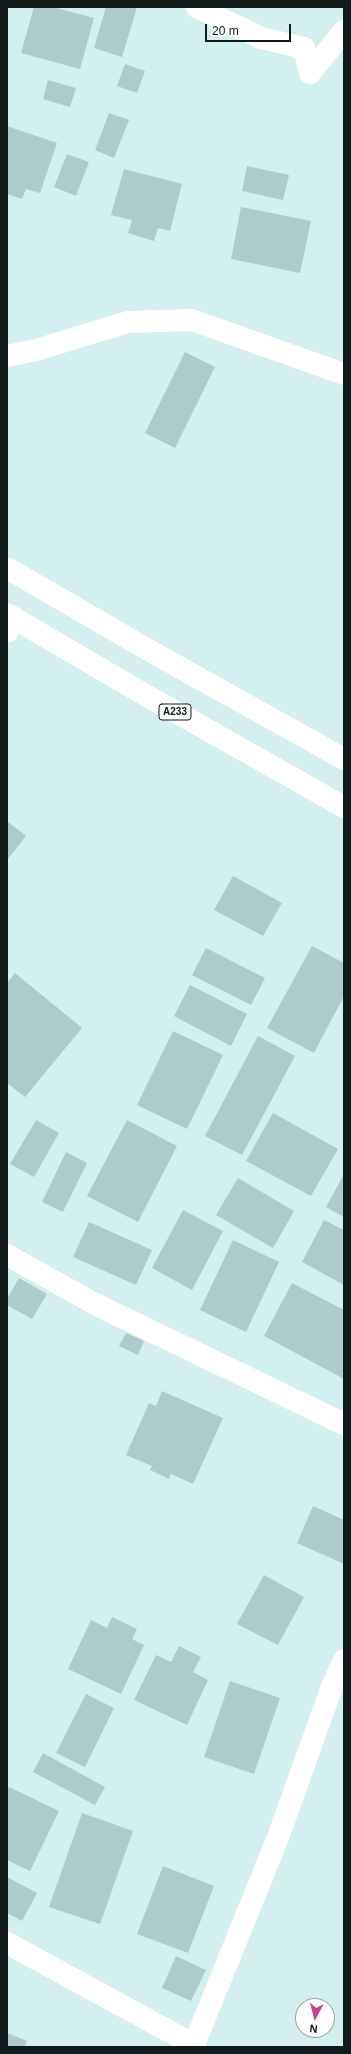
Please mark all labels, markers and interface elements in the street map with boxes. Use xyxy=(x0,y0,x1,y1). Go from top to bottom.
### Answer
scale bar xyxy=(207,16,293,42)
text: 20 m xyxy=(212,24,239,38)
road number: A233 xyxy=(159,704,191,720)
north arrow xyxy=(295,1998,335,2038)
text: N xyxy=(309,2022,318,2035)

